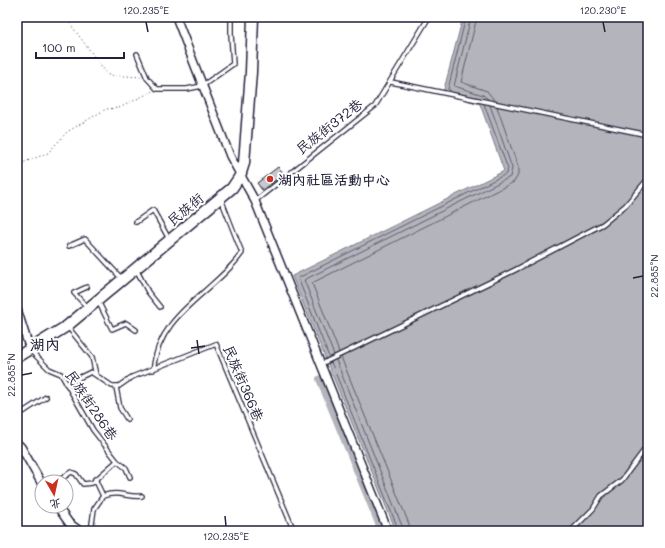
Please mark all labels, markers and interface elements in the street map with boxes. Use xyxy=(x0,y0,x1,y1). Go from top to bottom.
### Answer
text: 120.235°E xyxy=(123,3,169,17)
text: 120.230°E xyxy=(580,3,626,17)
scale bar xyxy=(36,34,124,60)
text: 100 m xyxy=(42,39,76,55)
street label: 民族街372巷 xyxy=(292,93,367,158)
place label: 湖內社區活動中心 xyxy=(278,170,390,189)
marker: 湖內社區活動中心 xyxy=(265,174,275,184)
street label: 民族街 xyxy=(163,188,207,230)
text: 22.885°N xyxy=(647,254,661,298)
district label: 湖內 xyxy=(30,334,60,354)
street label: 民族街366巷 xyxy=(219,342,269,425)
text: 22.885°N xyxy=(4,353,18,397)
street label: 民族街286巷 xyxy=(62,366,123,445)
north arrow xyxy=(34,474,74,514)
text: 北 xyxy=(49,496,62,513)
text: 120.235°E xyxy=(203,529,249,543)

